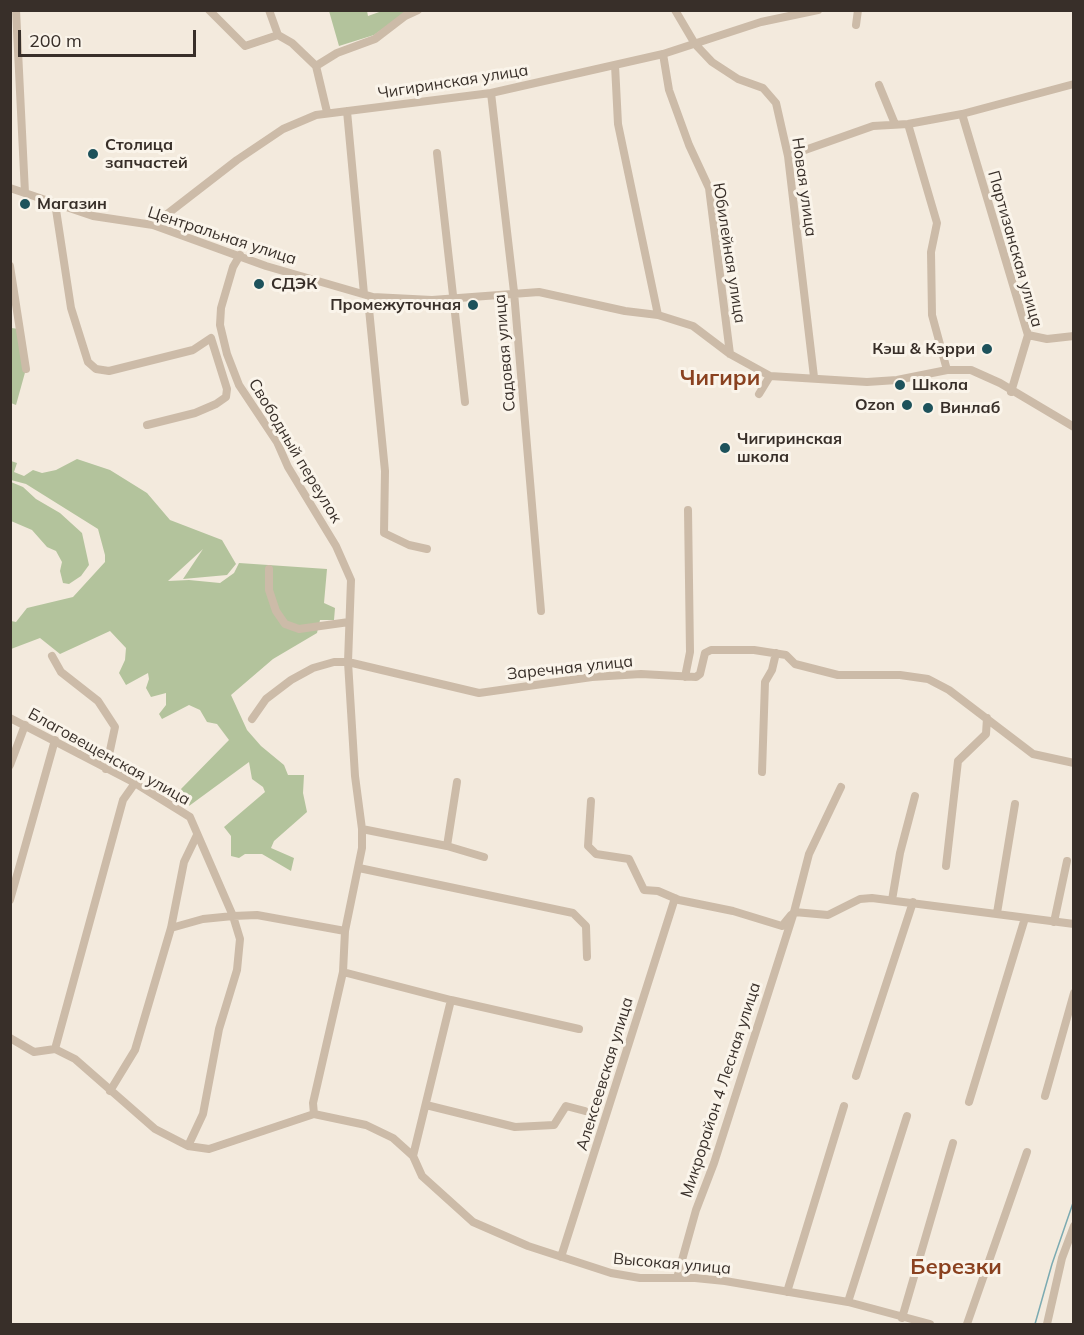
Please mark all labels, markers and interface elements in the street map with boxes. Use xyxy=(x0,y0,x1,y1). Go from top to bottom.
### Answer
scale bar xyxy=(21,18,200,56)
text: 200 m xyxy=(29,29,82,52)
street label: Чигиринская улица xyxy=(376,61,530,103)
place label: Столица запчастей xyxy=(105,135,188,173)
street label: Новая улица xyxy=(788,136,820,238)
marker: Столица запчастей xyxy=(86,147,100,161)
street label: Партизанская улица xyxy=(983,168,1047,330)
street label: Юбилейная улица xyxy=(708,181,750,325)
place label: Магазин xyxy=(37,194,107,214)
marker: Магазин xyxy=(18,197,32,211)
street label: Центральная улица xyxy=(145,203,299,269)
place label: СДЭК xyxy=(271,274,317,294)
marker: СДЭК xyxy=(252,277,266,291)
street label: Садовая улица xyxy=(490,293,520,413)
place label: Промежуточная xyxy=(330,295,461,315)
marker: Промежуточная xyxy=(466,298,480,312)
place label: Кэш & Кэрри xyxy=(872,339,975,359)
marker: Кэш & Кэрри xyxy=(980,342,994,356)
district label: Чигири xyxy=(680,365,760,391)
street label: Свободный переулок xyxy=(244,375,346,527)
place label: Школа xyxy=(912,375,968,395)
marker: Школа xyxy=(893,378,907,392)
place label: Ozon xyxy=(855,395,895,415)
marker: Ozon xyxy=(900,398,914,412)
place label: Винлаб xyxy=(940,398,1000,418)
marker: Винлаб xyxy=(921,401,935,415)
place label: Чигиринская школа xyxy=(737,429,842,467)
marker: Чигиринская школа xyxy=(718,441,732,455)
street label: Заречная улица xyxy=(506,652,634,684)
street label: Благовещенская улица xyxy=(25,704,193,810)
street label: Микрорайон 4 Лесная улица xyxy=(677,980,765,1200)
street label: Алексеевская улица xyxy=(573,995,637,1153)
street label: Высокая улица xyxy=(612,1249,732,1279)
district label: Березки xyxy=(910,1254,1002,1280)

